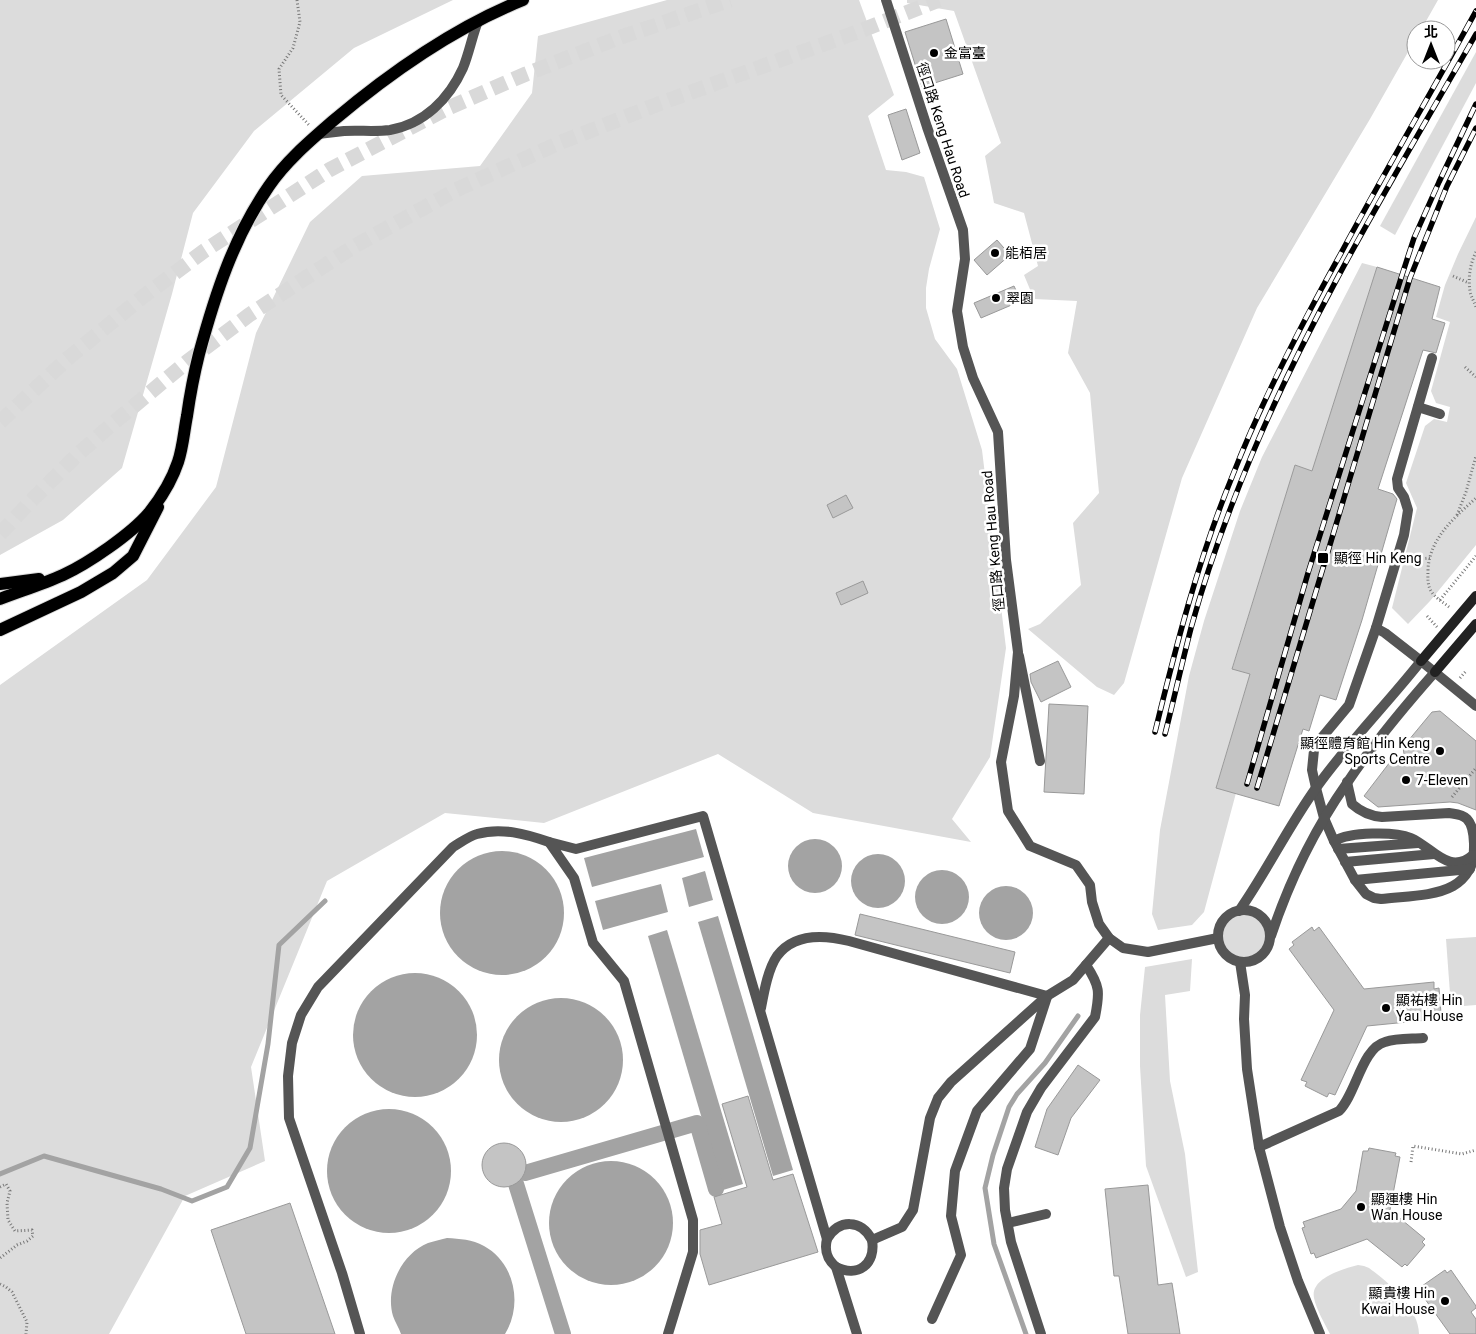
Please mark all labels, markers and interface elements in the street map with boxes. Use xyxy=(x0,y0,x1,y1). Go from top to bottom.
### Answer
north arrow xyxy=(1406,20,1456,70)
text: 北 xyxy=(1424,24,1438,40)
place label: 金富臺 xyxy=(944,45,986,61)
marker: 金富臺 xyxy=(928,47,940,59)
street label: 徑口路 Keng Hau Road xyxy=(914,60,972,200)
place label: 能栢居 xyxy=(1005,245,1047,261)
marker: 能栢居 xyxy=(989,247,1001,259)
place label: 翠園 xyxy=(1006,290,1034,306)
marker: 翠園 xyxy=(990,292,1002,304)
street label: 徑口路 Keng Hau Road xyxy=(979,470,1007,612)
place label: 顯徑 Hin Keng xyxy=(1334,550,1422,566)
marker: 顯徑 Hin Keng xyxy=(1316,551,1330,565)
place label: 顯徑體育館 Hin Keng Sports Centre xyxy=(1300,735,1430,767)
marker: 顯徑體育館 Hin Keng Sports Centre xyxy=(1434,745,1446,757)
place label: 7-Eleven xyxy=(1416,772,1468,788)
marker: 7-Eleven xyxy=(1400,774,1412,786)
place label: 顯祐樓 Hin Yau House xyxy=(1396,992,1463,1024)
marker: 顯祐樓 Hin Yau House xyxy=(1380,1002,1392,1014)
place label: 顯運樓 Hin Wan House xyxy=(1371,1191,1442,1223)
marker: 顯運樓 Hin Wan House xyxy=(1355,1201,1367,1213)
place label: 顯貴樓 Hin Kwai House xyxy=(1361,1285,1435,1317)
marker: 顯貴樓 Hin Kwai House xyxy=(1439,1295,1451,1307)

